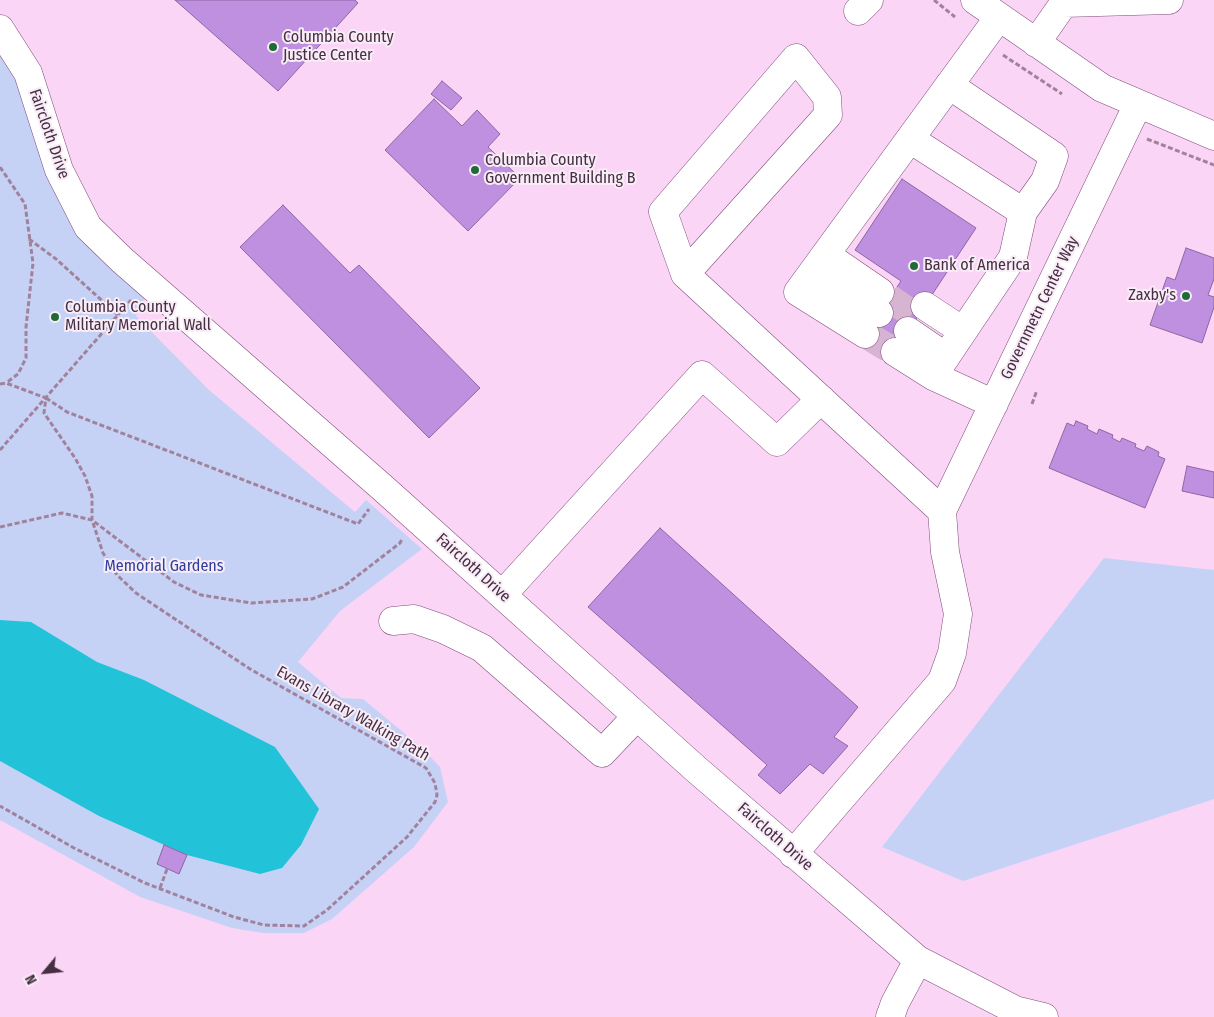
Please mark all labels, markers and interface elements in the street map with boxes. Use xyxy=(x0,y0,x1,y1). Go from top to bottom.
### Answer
place label: Columbia County Justice Center xyxy=(283,28,394,66)
marker: Columbia County Justice Center xyxy=(267,41,279,53)
street label: Faircloth Drive xyxy=(25,87,73,181)
place label: Columbia County Government Building B xyxy=(485,151,635,189)
marker: Columbia County Government Building B xyxy=(469,164,481,176)
street label: Governmetn Center Way xyxy=(997,233,1083,383)
place label: Bank of America xyxy=(924,256,1030,276)
marker: Bank of America xyxy=(908,260,920,272)
place label: Zaxby's xyxy=(1128,286,1176,306)
marker: Zaxby's xyxy=(1180,290,1192,302)
place label: Columbia County Military Memorial Wall xyxy=(65,298,211,336)
marker: Columbia County Military Memorial Wall xyxy=(49,311,61,323)
street label: Faircloth Drive xyxy=(432,529,514,607)
park label: Memorial Gardens xyxy=(104,557,224,577)
street label: Evans Library Walking Path xyxy=(273,662,433,766)
street label: Faircloth Drive xyxy=(733,799,817,875)
north arrow xyxy=(20,947,70,997)
text: N xyxy=(22,972,41,987)

